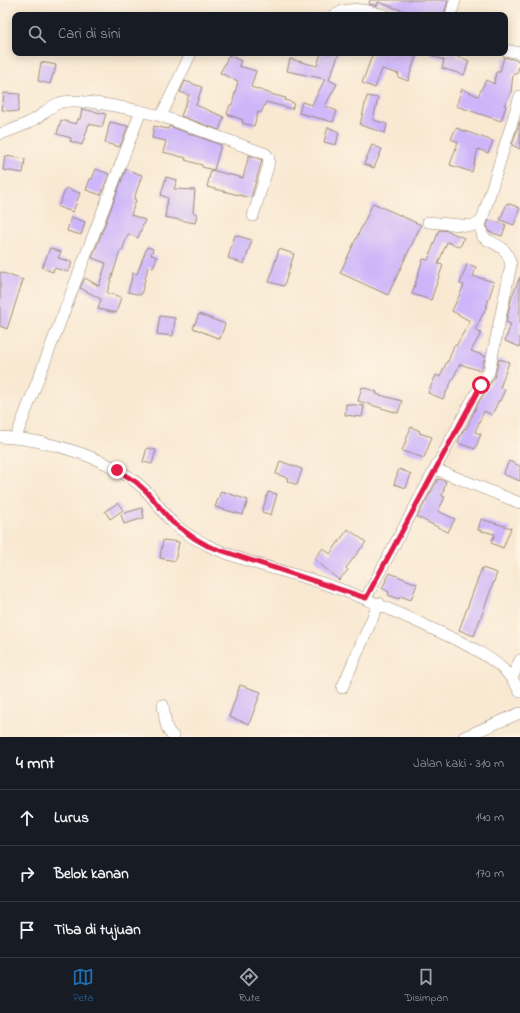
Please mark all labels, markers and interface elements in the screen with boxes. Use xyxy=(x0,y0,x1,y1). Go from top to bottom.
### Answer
search box xyxy=(12,12,508,56)
icon: search xyxy=(26,23,48,45)
text: Cari di sini xyxy=(58,23,121,45)
route start xyxy=(472,376,490,394)
route end xyxy=(108,461,126,479)
text: 4 mnt xyxy=(16,751,55,776)
text: Jalan kaki · 310 m xyxy=(413,754,504,773)
icon: ahead xyxy=(16,807,38,829)
text: Lurus xyxy=(54,807,89,829)
text: 140 m xyxy=(476,808,504,827)
icon: right xyxy=(16,863,38,885)
text: Belok kanan xyxy=(54,863,129,885)
text: 170 m xyxy=(476,864,504,883)
icon: arrive xyxy=(16,919,38,941)
text: Tiba di tujuan xyxy=(54,919,141,941)
tab: Peta xyxy=(72,966,94,1006)
tab: Rute xyxy=(238,966,260,1006)
tab: Disimpan xyxy=(404,966,448,1006)

